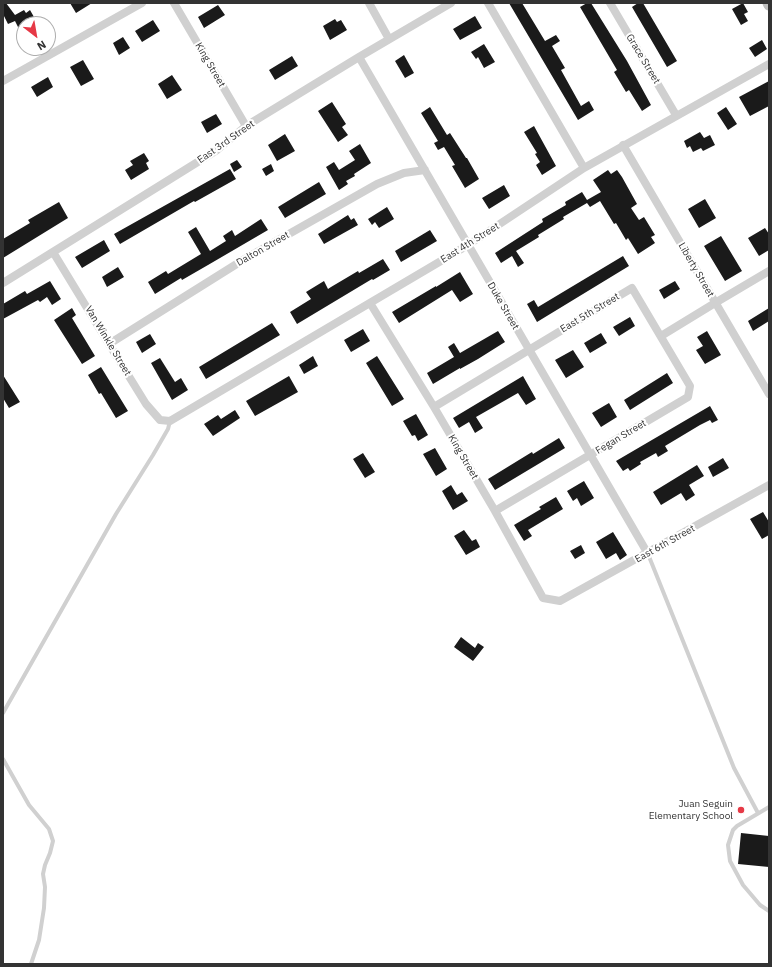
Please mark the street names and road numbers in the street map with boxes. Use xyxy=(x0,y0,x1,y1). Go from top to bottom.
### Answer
street label: Grace Street xyxy=(623,32,663,86)
street label: King Street xyxy=(192,41,228,89)
street label: East 3rd Street xyxy=(195,118,257,166)
street label: East 4th Street xyxy=(438,220,502,266)
street label: Dalton Street xyxy=(234,229,292,269)
street label: Liberty Street xyxy=(676,241,716,299)
street label: Duke Street xyxy=(485,280,521,332)
street label: East 5th Street xyxy=(558,291,622,335)
street label: Van Winkle Street xyxy=(82,304,134,378)
street label: Fegan Street xyxy=(594,417,648,457)
street label: King Street xyxy=(445,433,481,481)
street label: East 6th Street xyxy=(633,523,697,565)

